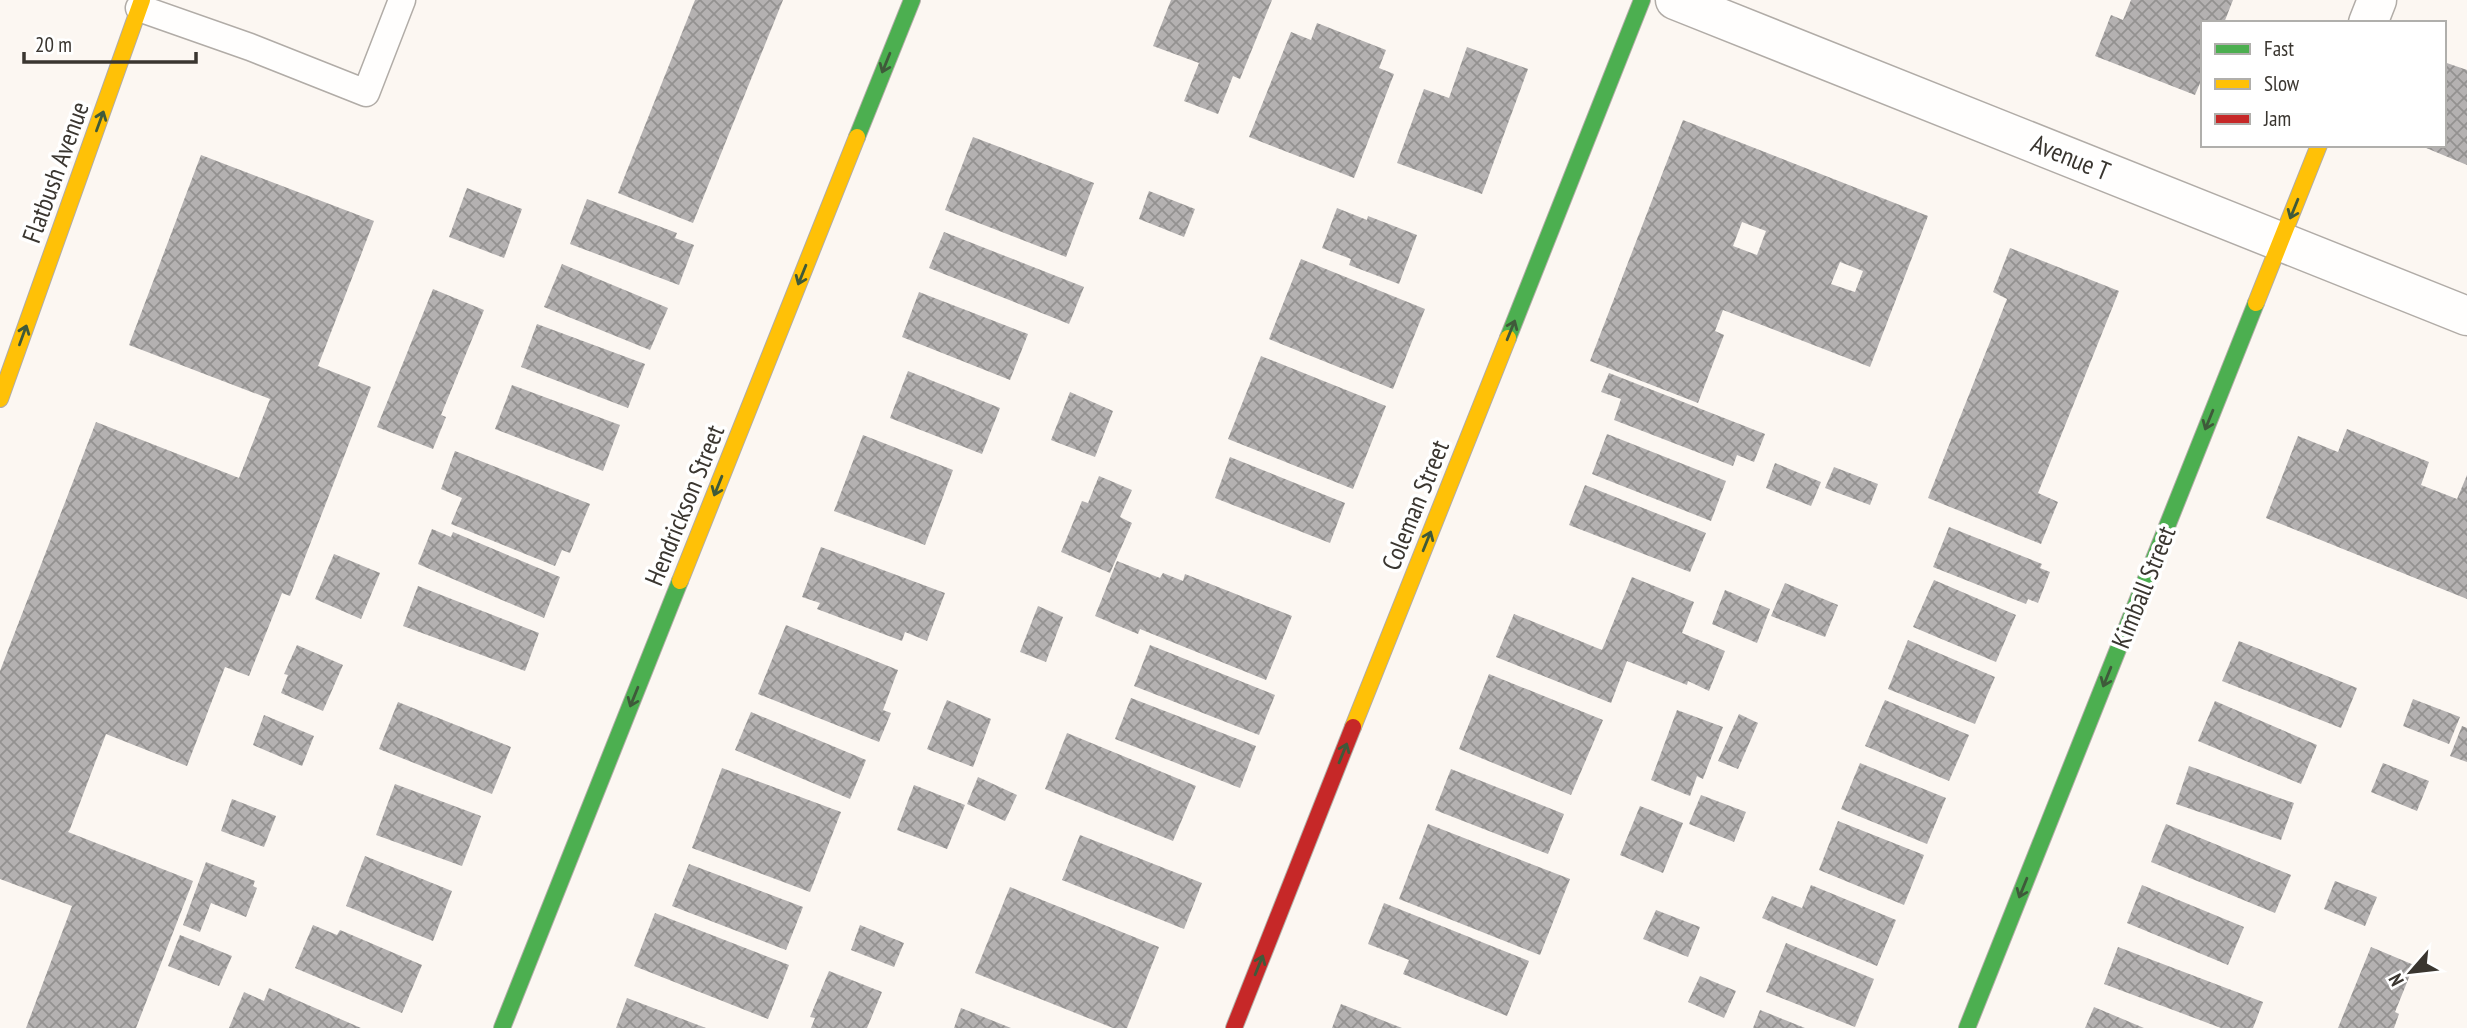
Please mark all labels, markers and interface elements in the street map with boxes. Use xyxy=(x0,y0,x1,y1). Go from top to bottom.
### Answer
scale bar xyxy=(24,21,196,65)
legend xyxy=(2201,21,2446,147)
text: 20 m xyxy=(35,31,72,58)
text: Fast xyxy=(2264,35,2294,62)
one-way arrow xyxy=(879,52,892,74)
text: Slow xyxy=(2264,70,2300,97)
street label: Flatbush Avenue xyxy=(14,97,96,247)
text: Jam xyxy=(2263,105,2291,132)
one-way arrow xyxy=(94,110,107,132)
street label: Avenue T xyxy=(2027,126,2116,188)
one-way arrow xyxy=(2286,197,2299,219)
one-way arrow xyxy=(795,263,808,285)
one-way arrow xyxy=(1505,320,1518,341)
one-way arrow xyxy=(18,324,30,346)
one-way arrow xyxy=(2202,408,2215,430)
street label: Hendrickson Street xyxy=(637,420,731,590)
street label: Coleman Street xyxy=(1374,435,1456,575)
one-way arrow xyxy=(710,475,723,496)
street label: Kimball Street xyxy=(2104,521,2182,653)
one-way arrow xyxy=(1421,531,1434,553)
one-way arrow xyxy=(2100,665,2113,687)
one-way arrow xyxy=(626,686,639,708)
one-way arrow xyxy=(1338,743,1351,764)
one-way arrow xyxy=(2016,877,2029,899)
north arrow xyxy=(2376,937,2446,1007)
one-way arrow xyxy=(1254,954,1267,976)
text: N xyxy=(2383,970,2409,990)

